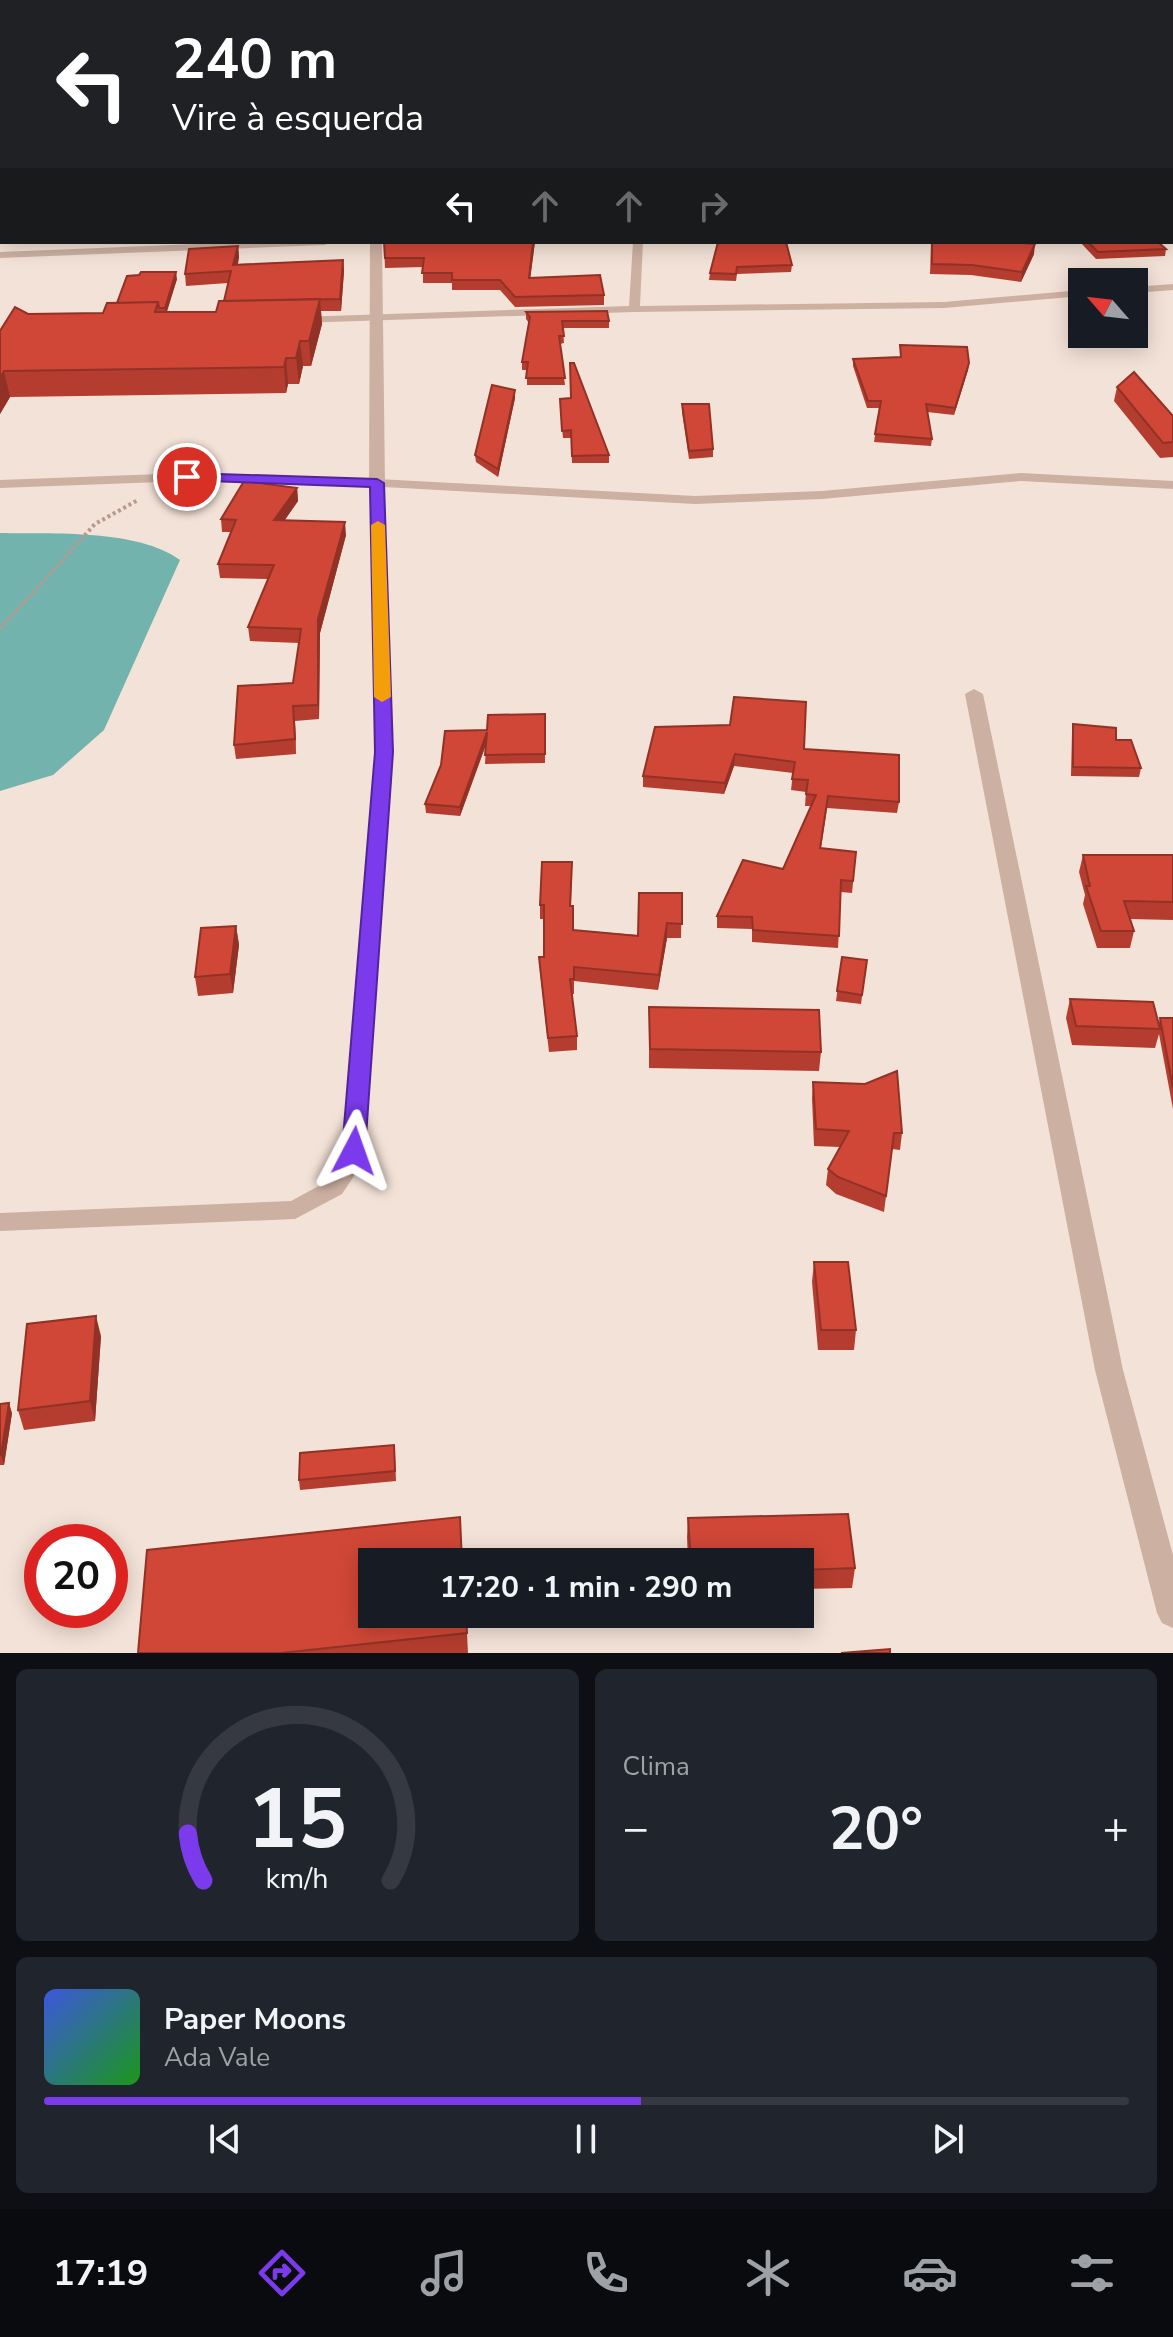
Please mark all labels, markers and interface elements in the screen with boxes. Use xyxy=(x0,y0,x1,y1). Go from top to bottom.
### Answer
text: 240 m xyxy=(172,21,337,98)
icon: left xyxy=(40,32,144,136)
text: Vire à esquerda xyxy=(172,94,424,143)
icon: left xyxy=(439,184,483,228)
icon: ahead xyxy=(523,184,567,228)
icon: ahead xyxy=(607,184,651,228)
icon: right xyxy=(691,184,735,228)
north arrow xyxy=(1068,268,1148,348)
map controls xyxy=(1068,268,1148,348)
pin xyxy=(153,443,221,511)
icon: arrive xyxy=(165,455,209,499)
position arrow xyxy=(312,1109,396,1193)
speed limit sign: 20 xyxy=(24,1524,128,1628)
text: 17:20 · 1 min · 290 m xyxy=(440,1567,732,1608)
text: Clima xyxy=(623,1749,690,1784)
text: 15 xyxy=(247,1763,347,1876)
text: 20° xyxy=(828,1788,923,1870)
text: − xyxy=(623,1799,649,1859)
text: + xyxy=(1103,1799,1129,1859)
text: km/h xyxy=(266,1859,329,1898)
text: Paper Moons xyxy=(164,1999,346,2040)
text: Ada Vale xyxy=(164,2040,270,2075)
icon: previous xyxy=(203,2117,247,2161)
icon: pause xyxy=(564,2117,608,2161)
icon: next xyxy=(926,2117,970,2161)
icon: directions xyxy=(254,2245,310,2301)
icon: music xyxy=(416,2245,472,2301)
icon: phone xyxy=(578,2245,634,2301)
icon: climate xyxy=(740,2245,796,2301)
icon: car xyxy=(902,2245,958,2301)
icon: filters xyxy=(1064,2245,1120,2301)
text: 17:19 xyxy=(53,2249,148,2298)

